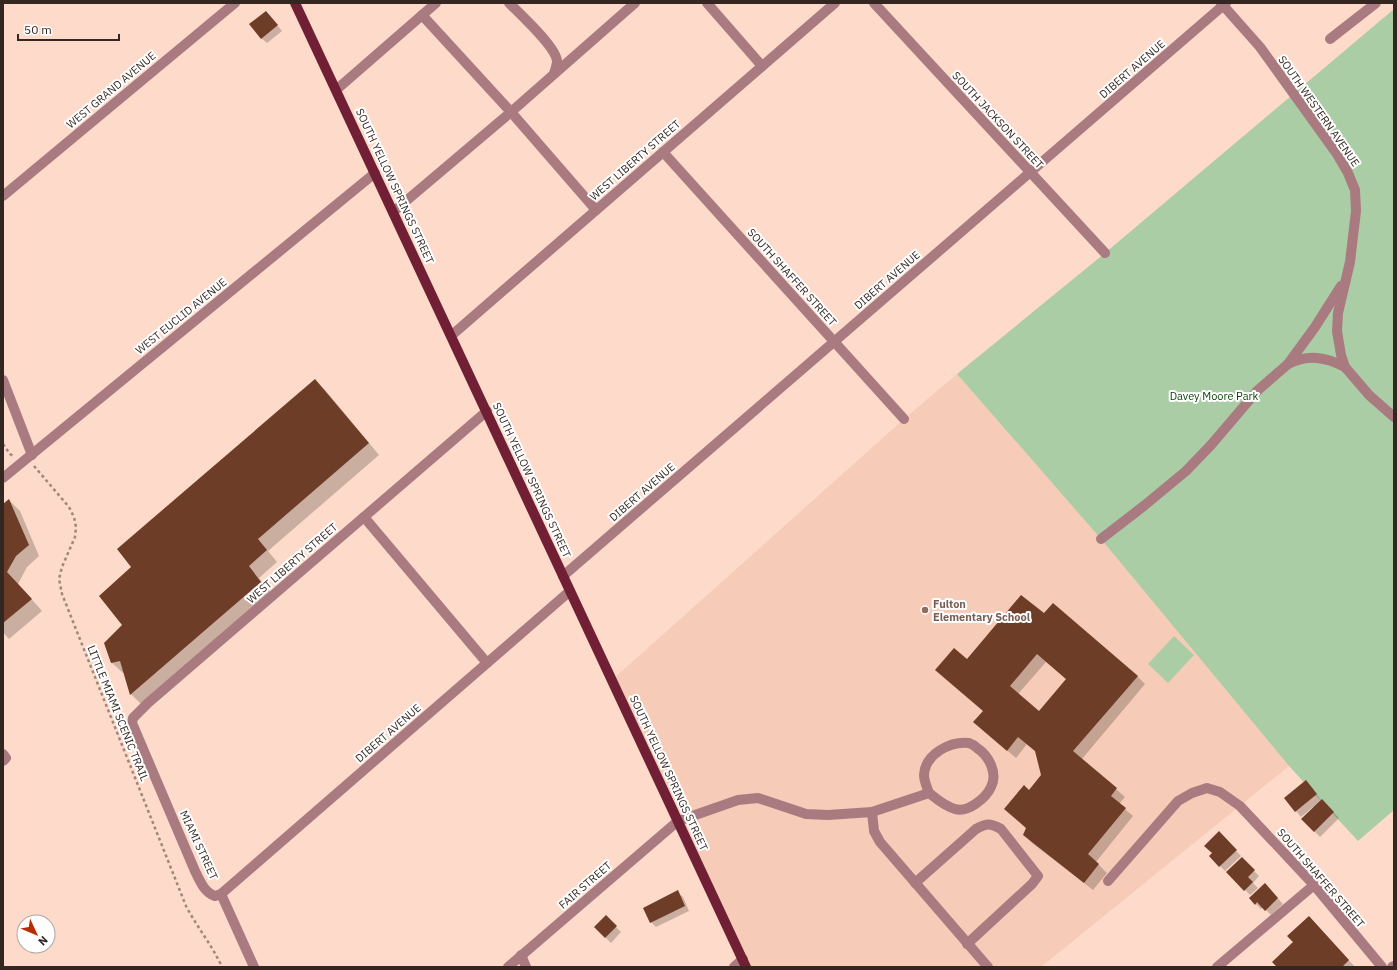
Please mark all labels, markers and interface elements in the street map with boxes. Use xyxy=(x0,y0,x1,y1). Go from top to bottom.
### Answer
scale bar xyxy=(18,16,119,42)
text: 50 m xyxy=(24,22,52,37)
street label: DIBERT AVENUE xyxy=(1096,37,1168,101)
street label: WEST GRAND AVENUE xyxy=(64,49,158,131)
street label: SOUTH WESTERN AVENUE xyxy=(1275,53,1363,169)
street label: SOUTH JACKSON STREET xyxy=(949,69,1047,172)
street label: SOUTH YELLOW SPRINGS STREET xyxy=(353,106,438,267)
street label: WEST LIBERTY STREET xyxy=(587,116,684,203)
street label: SOUTH SHAFFER STREET xyxy=(744,225,840,329)
street label: DIBERT AVENUE xyxy=(851,248,923,312)
street label: WEST EUCLID AVENUE xyxy=(133,275,229,357)
park label: Davey Moore Park xyxy=(1170,389,1259,403)
street label: SOUTH YELLOW SPRINGS STREET xyxy=(490,400,575,561)
street label: DIBERT AVENUE xyxy=(606,460,678,524)
street label: WEST LIBERTY STREET xyxy=(244,519,341,606)
place label: Fulton Elementary School xyxy=(933,597,1031,624)
marker: Fulton Elementary School xyxy=(920,605,930,615)
street label: LITTLE MIAMI SCENIC TRAIL xyxy=(84,643,152,783)
street label: SOUTH YELLOW SPRINGS STREET xyxy=(627,693,712,854)
street label: DIBERT AVENUE xyxy=(352,701,424,765)
street label: MIAMI STREET xyxy=(177,808,221,883)
street label: SOUTH SHAFFER STREET xyxy=(1274,826,1368,931)
street label: FAIR STREET xyxy=(556,858,615,912)
north arrow xyxy=(16,914,56,954)
text: N xyxy=(35,933,51,949)

